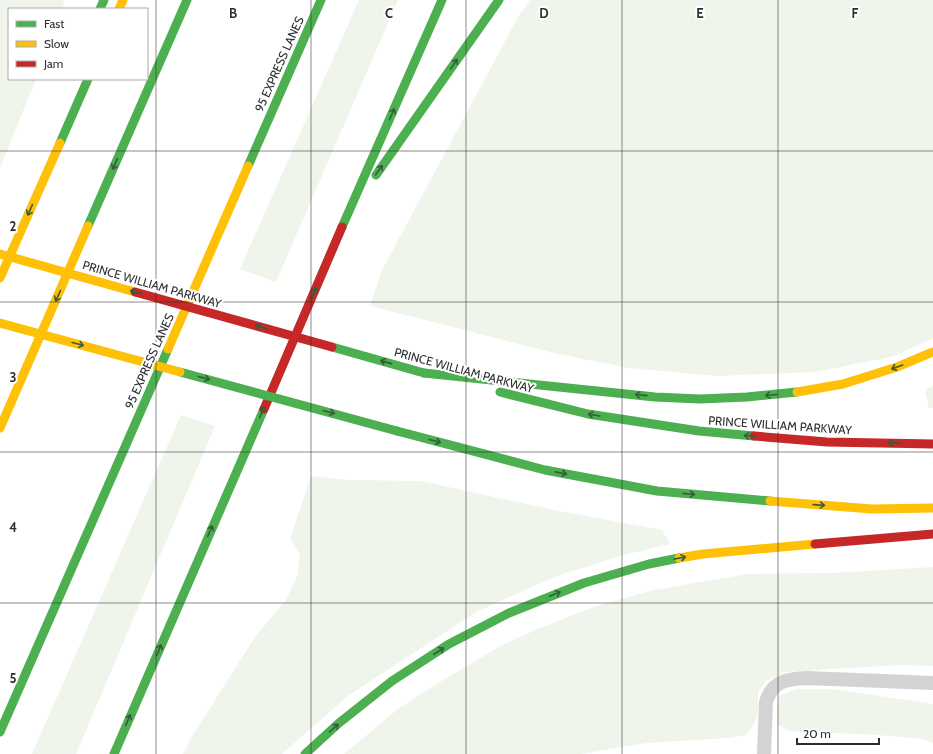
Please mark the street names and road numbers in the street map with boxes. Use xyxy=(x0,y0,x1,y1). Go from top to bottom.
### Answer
street label: 95 EXPRESS LANES xyxy=(251,14,307,114)
street label: PRINCE WILLIAM PARKWAY xyxy=(81,257,223,311)
street label: 95 EXPRESS LANES xyxy=(121,311,177,411)
street label: PRINCE WILLIAM PARKWAY xyxy=(393,344,536,396)
street label: PRINCE WILLIAM PARKWAY xyxy=(708,413,852,438)

